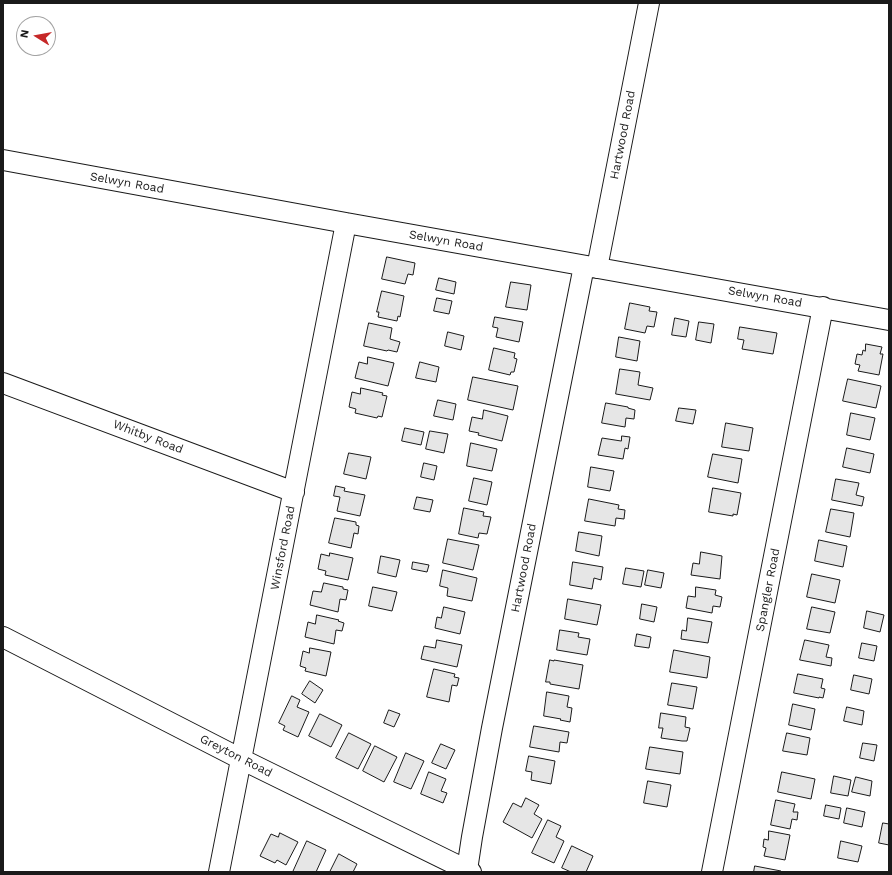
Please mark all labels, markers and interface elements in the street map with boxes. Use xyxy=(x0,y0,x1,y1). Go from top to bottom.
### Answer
north arrow xyxy=(16,16,56,56)
text: N xyxy=(18,29,32,39)
street label: Hartwood Road xyxy=(607,89,639,181)
street label: Selwyn Road xyxy=(89,169,165,197)
street label: Selwyn Road xyxy=(408,227,484,255)
street label: Selwyn Road xyxy=(727,283,803,311)
street label: Whitby Road xyxy=(111,417,185,457)
street label: Winsford Road xyxy=(268,504,298,592)
street label: Hartwood Road xyxy=(508,522,540,614)
street label: Spangler Road xyxy=(753,547,783,633)
street label: Greyton Road xyxy=(197,732,275,780)

